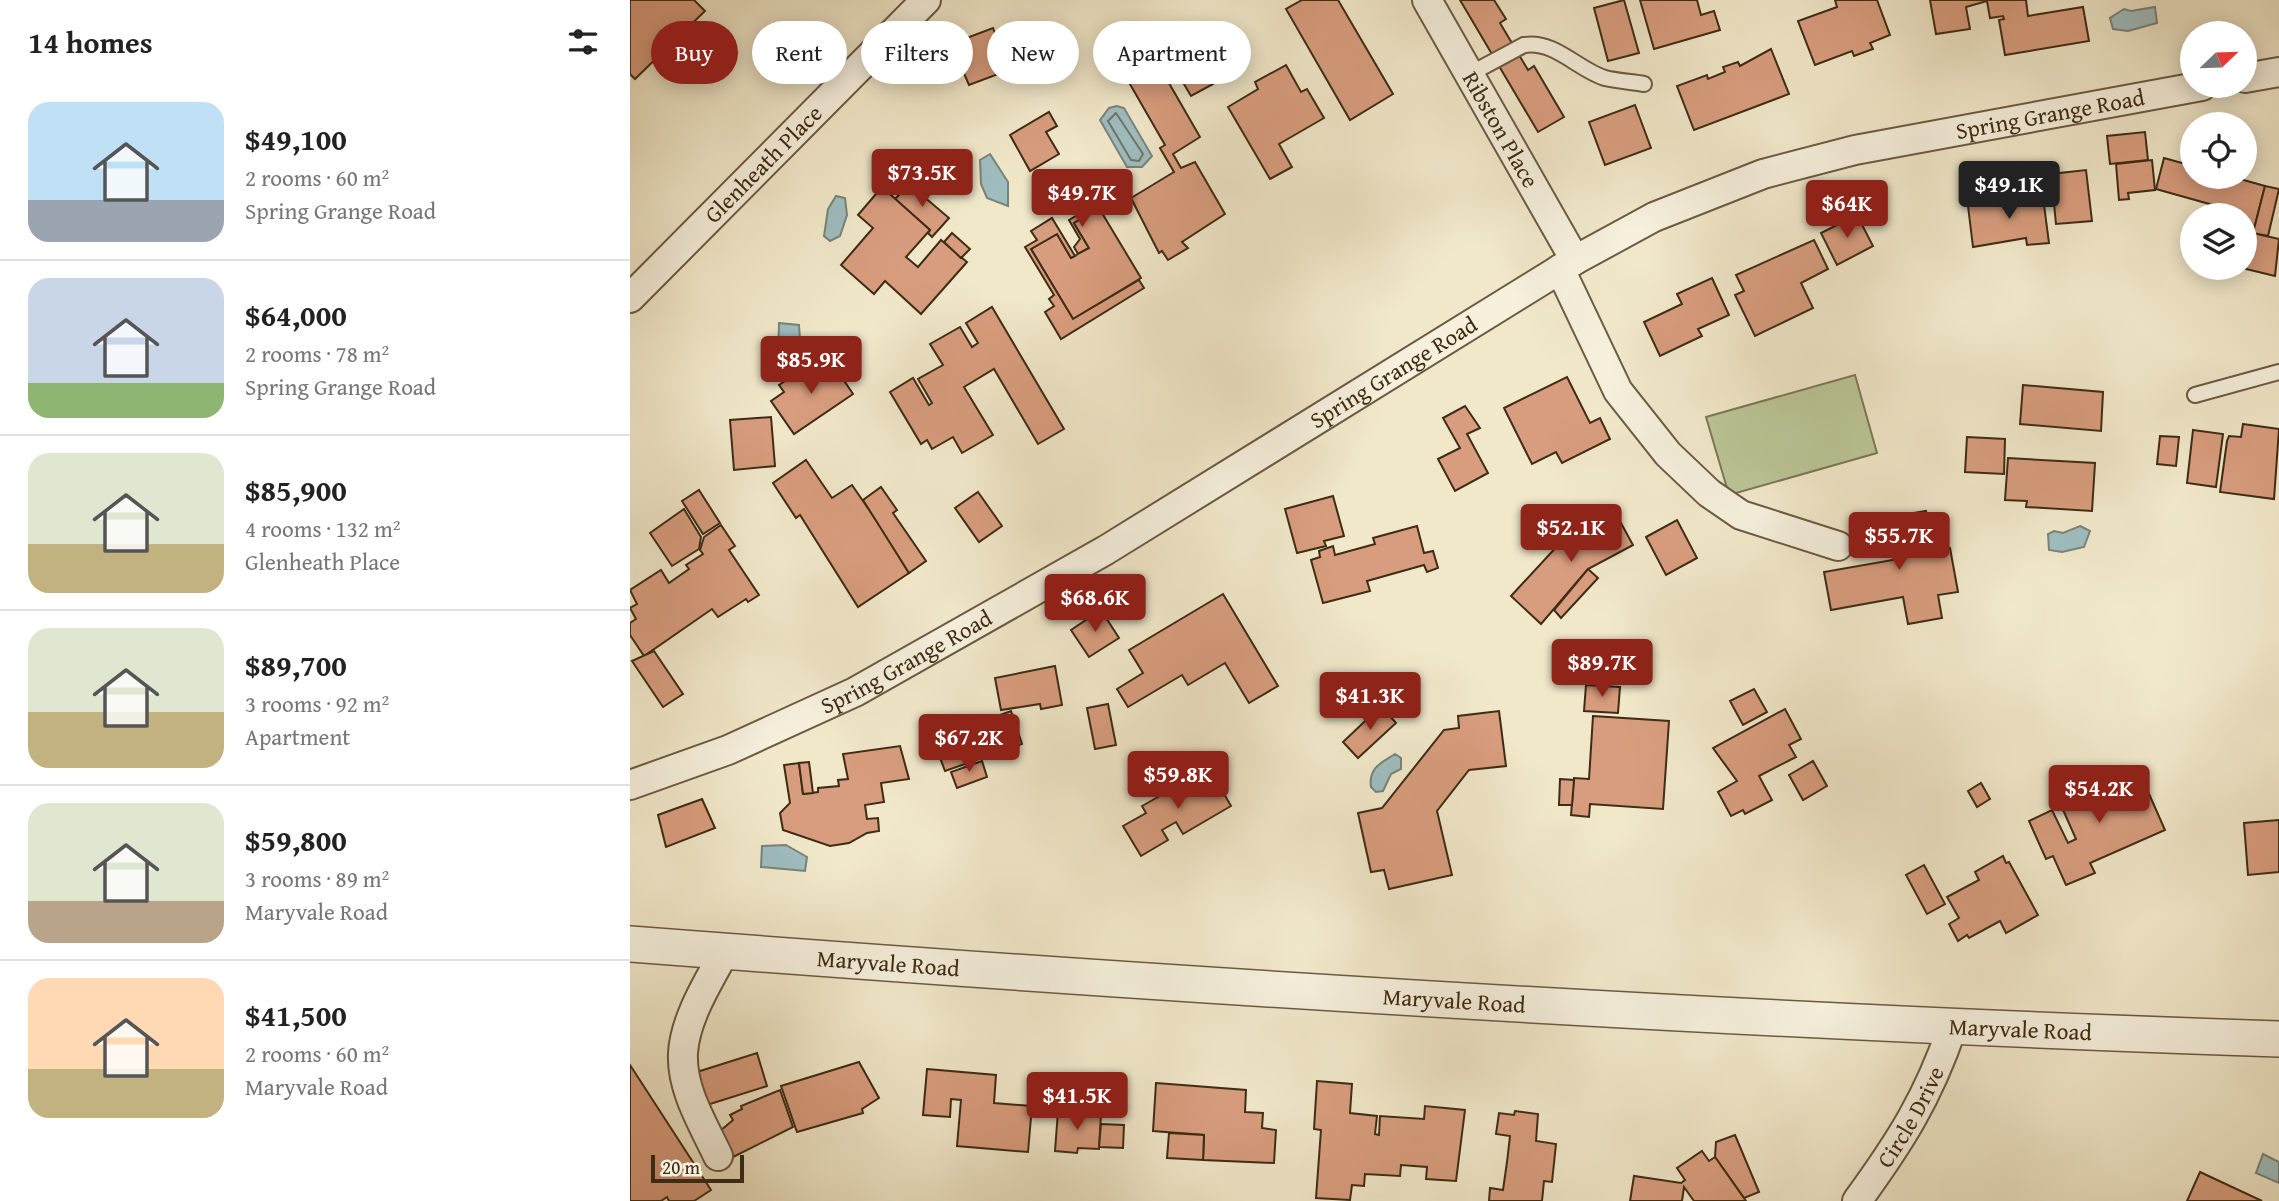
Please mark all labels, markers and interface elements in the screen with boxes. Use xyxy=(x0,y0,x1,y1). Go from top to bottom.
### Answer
text: 14 homes xyxy=(28,20,153,64)
chip: Buy xyxy=(651,21,738,84)
chip: Rent xyxy=(752,21,847,84)
chip: Filters xyxy=(861,21,973,84)
chip: New xyxy=(987,21,1079,84)
chip: Apartment xyxy=(1093,21,1251,84)
north arrow xyxy=(2180,21,2258,98)
map controls xyxy=(2180,21,2257,280)
icon: filters xyxy=(564,23,602,61)
street label: Ribston Place xyxy=(1455,65,1547,194)
street label: Spring Grange Road xyxy=(1953,80,2148,147)
street label: Glenheath Place xyxy=(696,97,829,230)
button: locate xyxy=(2180,112,2257,189)
text: $49,100 xyxy=(245,117,347,161)
icon: home xyxy=(84,130,168,214)
pin: $73.5K xyxy=(865,150,979,209)
text: $73.5K xyxy=(888,155,956,188)
text: 2 rooms · 60 m² xyxy=(245,161,389,194)
pin: $49.1K xyxy=(1952,162,2066,221)
text: $49.1K xyxy=(1975,167,2043,200)
pin: $49.7K xyxy=(1025,170,1139,229)
text: $49.7K xyxy=(1048,175,1116,208)
pin: $64K xyxy=(1806,180,1888,240)
text: $64K xyxy=(1822,186,1872,219)
text: Spring Grange Road xyxy=(245,194,436,227)
button: layers xyxy=(2180,203,2257,280)
text: $64,000 xyxy=(245,293,347,337)
icon: home xyxy=(84,306,168,390)
street label: Spring Grange Road xyxy=(1303,307,1484,436)
pin: $85.9K xyxy=(754,336,868,396)
text: 2 rooms · 78 m² xyxy=(245,337,389,370)
text: $85.9K xyxy=(777,342,845,375)
text: Spring Grange Road xyxy=(245,370,436,403)
text: $85,900 xyxy=(245,468,347,512)
icon: home xyxy=(84,481,168,565)
pin: $52.1K xyxy=(1514,504,1628,564)
text: $52.1K xyxy=(1537,510,1605,543)
text: 4 rooms · 132 m² xyxy=(245,512,400,545)
pin: $55.7K xyxy=(1842,512,1956,572)
text: $55.7K xyxy=(1865,518,1933,551)
text: Glenheath Place xyxy=(245,545,400,578)
pin: $68.6K xyxy=(1038,574,1152,634)
text: $68.6K xyxy=(1061,580,1129,613)
street label: Spring Grange Road xyxy=(815,601,998,722)
pin: $89.7K xyxy=(1545,640,1659,699)
text: $89,700 xyxy=(245,643,347,687)
text: $89.7K xyxy=(1568,645,1636,678)
icon: home xyxy=(84,656,168,740)
pin: $41.3K xyxy=(1313,672,1427,732)
text: $41.3K xyxy=(1336,678,1404,711)
text: 3 rooms · 92 m² xyxy=(245,687,389,720)
pin: $67.2K xyxy=(912,714,1026,774)
text: Apartment xyxy=(245,720,350,753)
text: $67.2K xyxy=(935,720,1003,753)
pin: $59.8K xyxy=(1121,752,1235,811)
text: $59.8K xyxy=(1144,757,1212,790)
pin: $54.2K xyxy=(2042,766,2156,825)
text: $54.2K xyxy=(2065,771,2133,804)
text: $59,800 xyxy=(245,818,347,862)
icon: home xyxy=(84,831,168,915)
text: 3 rooms · 89 m² xyxy=(245,862,389,895)
text: Maryvale Road xyxy=(245,895,388,928)
street label: Maryvale Road xyxy=(816,941,962,984)
street label: Maryvale Road xyxy=(1382,979,1527,1021)
text: $41,500 xyxy=(245,993,347,1037)
icon: home xyxy=(84,1006,168,1090)
street label: Maryvale Road xyxy=(1948,1009,2093,1048)
text: 2 rooms · 60 m² xyxy=(245,1037,389,1070)
street label: Circle Drive xyxy=(1868,1061,1952,1174)
text: Maryvale Road xyxy=(245,1070,388,1103)
pin: $41.5K xyxy=(1020,1072,1134,1132)
text: $41.5K xyxy=(1043,1078,1111,1111)
scale bar xyxy=(651,1152,744,1184)
text: 20 m xyxy=(662,1153,700,1181)

